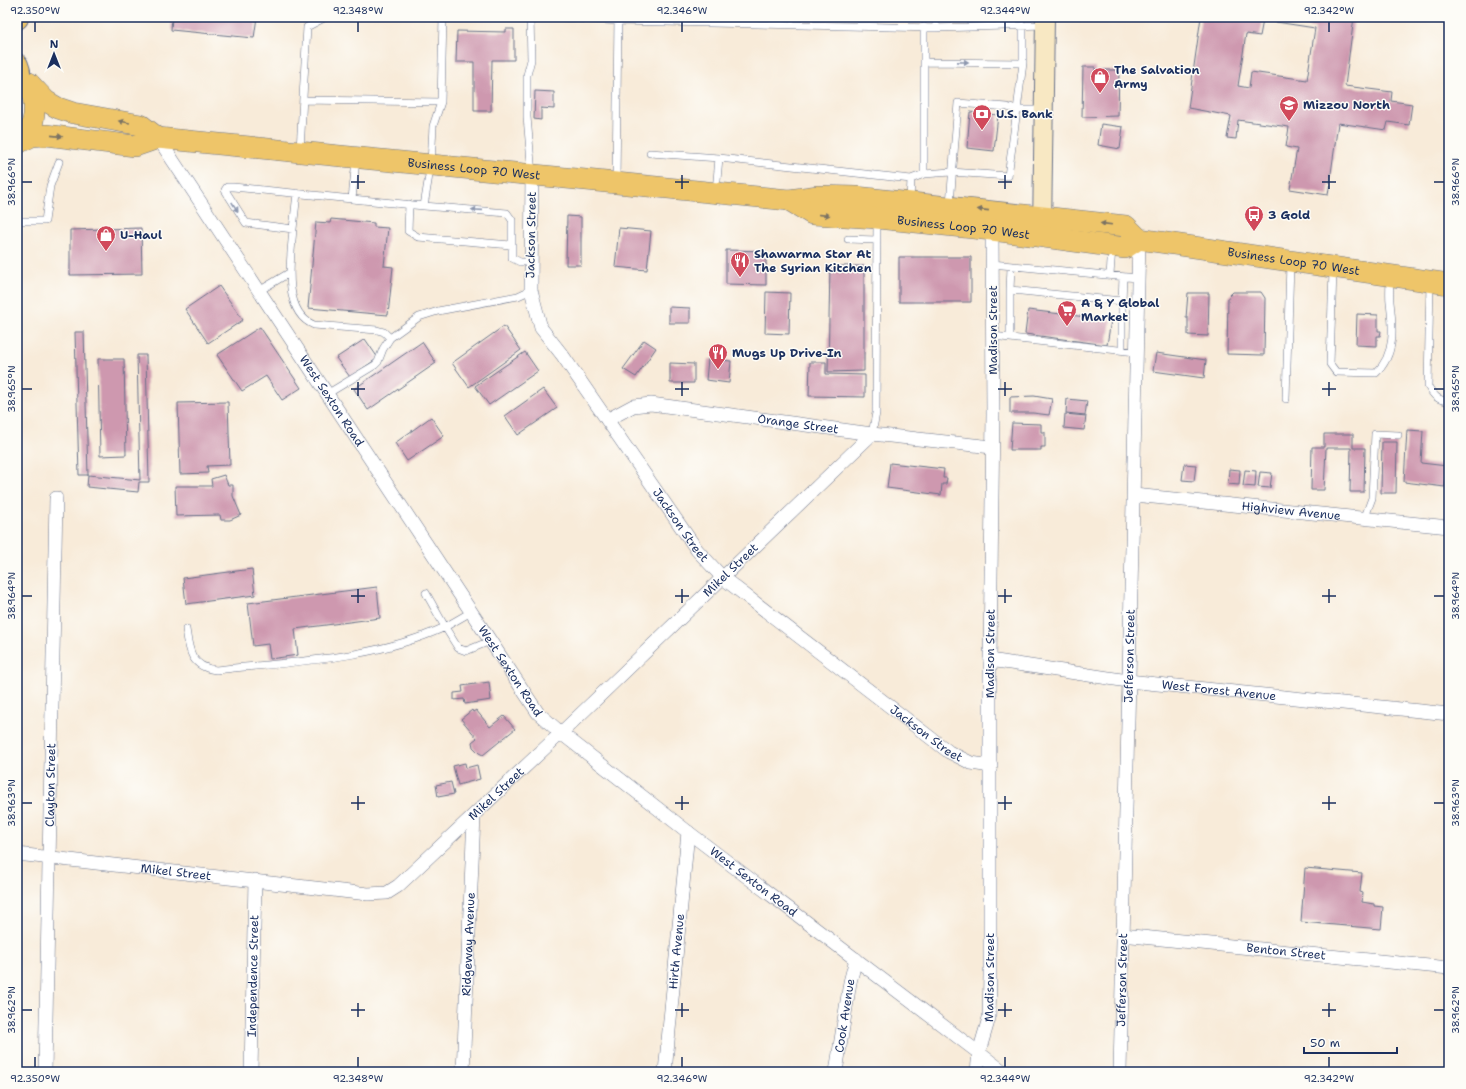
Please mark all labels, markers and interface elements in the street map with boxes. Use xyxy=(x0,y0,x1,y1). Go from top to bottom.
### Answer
text: 92.350°W xyxy=(10,4,60,17)
text: 92.348°W xyxy=(333,4,384,17)
text: 92.346°W xyxy=(657,4,708,17)
text: 92.344°W xyxy=(980,4,1031,17)
text: 92.342°W xyxy=(1304,4,1355,17)
north arrow xyxy=(34,34,74,74)
text: N xyxy=(50,37,59,52)
one-way arrow xyxy=(957,59,969,66)
place label: The Salvation Army xyxy=(1114,62,1199,92)
shop icon: The Salvation Army xyxy=(1089,66,1111,94)
school or university icon: Mizzou North xyxy=(1278,94,1300,122)
place label: Mizzou North xyxy=(1303,97,1390,113)
bank icon: U.S. Bank xyxy=(971,103,993,131)
place label: U.S. Bank xyxy=(996,106,1053,122)
one-way arrow xyxy=(118,119,130,125)
one-way arrow xyxy=(51,133,63,140)
street label: Business Loop 70 West xyxy=(407,155,541,184)
text: 38.966°N xyxy=(5,158,18,206)
text: 38.966°N xyxy=(1449,158,1462,206)
street label: Jackson Street xyxy=(522,191,540,279)
one-way arrow xyxy=(231,201,239,212)
bus stop icon: 3 Gold xyxy=(1243,204,1265,232)
one-way arrow xyxy=(471,206,483,213)
one-way arrow xyxy=(977,207,989,213)
place label: 3 Gold xyxy=(1268,207,1310,223)
one-way arrow xyxy=(818,212,830,219)
street label: Business Loop 70 West xyxy=(896,212,1031,243)
one-way arrow xyxy=(1100,221,1112,227)
shop icon: U-Haul xyxy=(95,224,117,252)
place label: U-Haul xyxy=(120,227,162,243)
street label: Business Loop 70 West xyxy=(1226,244,1361,279)
place label: Shawarma Star At The Syrian Kitchen xyxy=(754,246,872,276)
restaurant icon: Shawarma Star At The Syrian Kitchen xyxy=(729,250,751,278)
street label: Madison Street xyxy=(985,285,1001,375)
place label: A & Y Global Market xyxy=(1081,295,1159,325)
supermarket icon: A & Y Global Market xyxy=(1056,299,1078,327)
restaurant icon: Mugs Up Drive-In xyxy=(707,342,729,370)
place label: Mugs Up Drive-In xyxy=(732,345,842,361)
street label: West Sexton Road xyxy=(296,352,368,450)
text: 38.965°N xyxy=(5,365,18,413)
text: 38.965°N xyxy=(1449,365,1462,413)
street label: Orange Street xyxy=(756,411,840,437)
street label: Jackson Street xyxy=(649,485,712,566)
street label: Highview Avenue xyxy=(1241,498,1342,524)
street label: Mikel Street xyxy=(699,540,762,600)
text: 38.964°N xyxy=(5,572,18,620)
text: 38.964°N xyxy=(1449,572,1462,620)
street label: Madison Street xyxy=(982,609,999,698)
street label: Jefferson Street xyxy=(1120,609,1139,703)
street label: West Sexton Road xyxy=(474,622,546,720)
street label: West Forest Avenue xyxy=(1161,676,1277,704)
street label: Jackson Street xyxy=(887,701,965,766)
street label: Clayton Street xyxy=(42,743,59,827)
street label: Mikel Street xyxy=(465,764,528,824)
text: 38.963°N xyxy=(5,779,18,827)
text: 38.963°N xyxy=(1449,779,1462,827)
street label: West Sexton Road xyxy=(706,843,801,920)
street label: Mikel Street xyxy=(140,860,212,884)
street label: Ridgeway Avenue xyxy=(458,892,479,996)
street label: Hirth Avenue xyxy=(665,913,688,990)
street label: Independence Street xyxy=(244,915,262,1037)
street label: Madison Street xyxy=(981,933,998,1022)
street label: Jefferson Street xyxy=(1113,933,1131,1027)
street label: Benton Street xyxy=(1246,940,1327,964)
street label: Cook Avenue xyxy=(831,977,858,1054)
text: 38.962°N xyxy=(5,986,18,1034)
text: 38.962°N xyxy=(1449,986,1462,1034)
scale bar xyxy=(1304,1029,1397,1055)
text: 50 m xyxy=(1310,1035,1340,1051)
text: 92.350°W xyxy=(10,1072,60,1085)
text: 92.348°W xyxy=(333,1072,384,1085)
text: 92.346°W xyxy=(657,1072,708,1085)
text: 92.344°W xyxy=(980,1072,1031,1085)
text: 92.342°W xyxy=(1304,1072,1355,1085)

